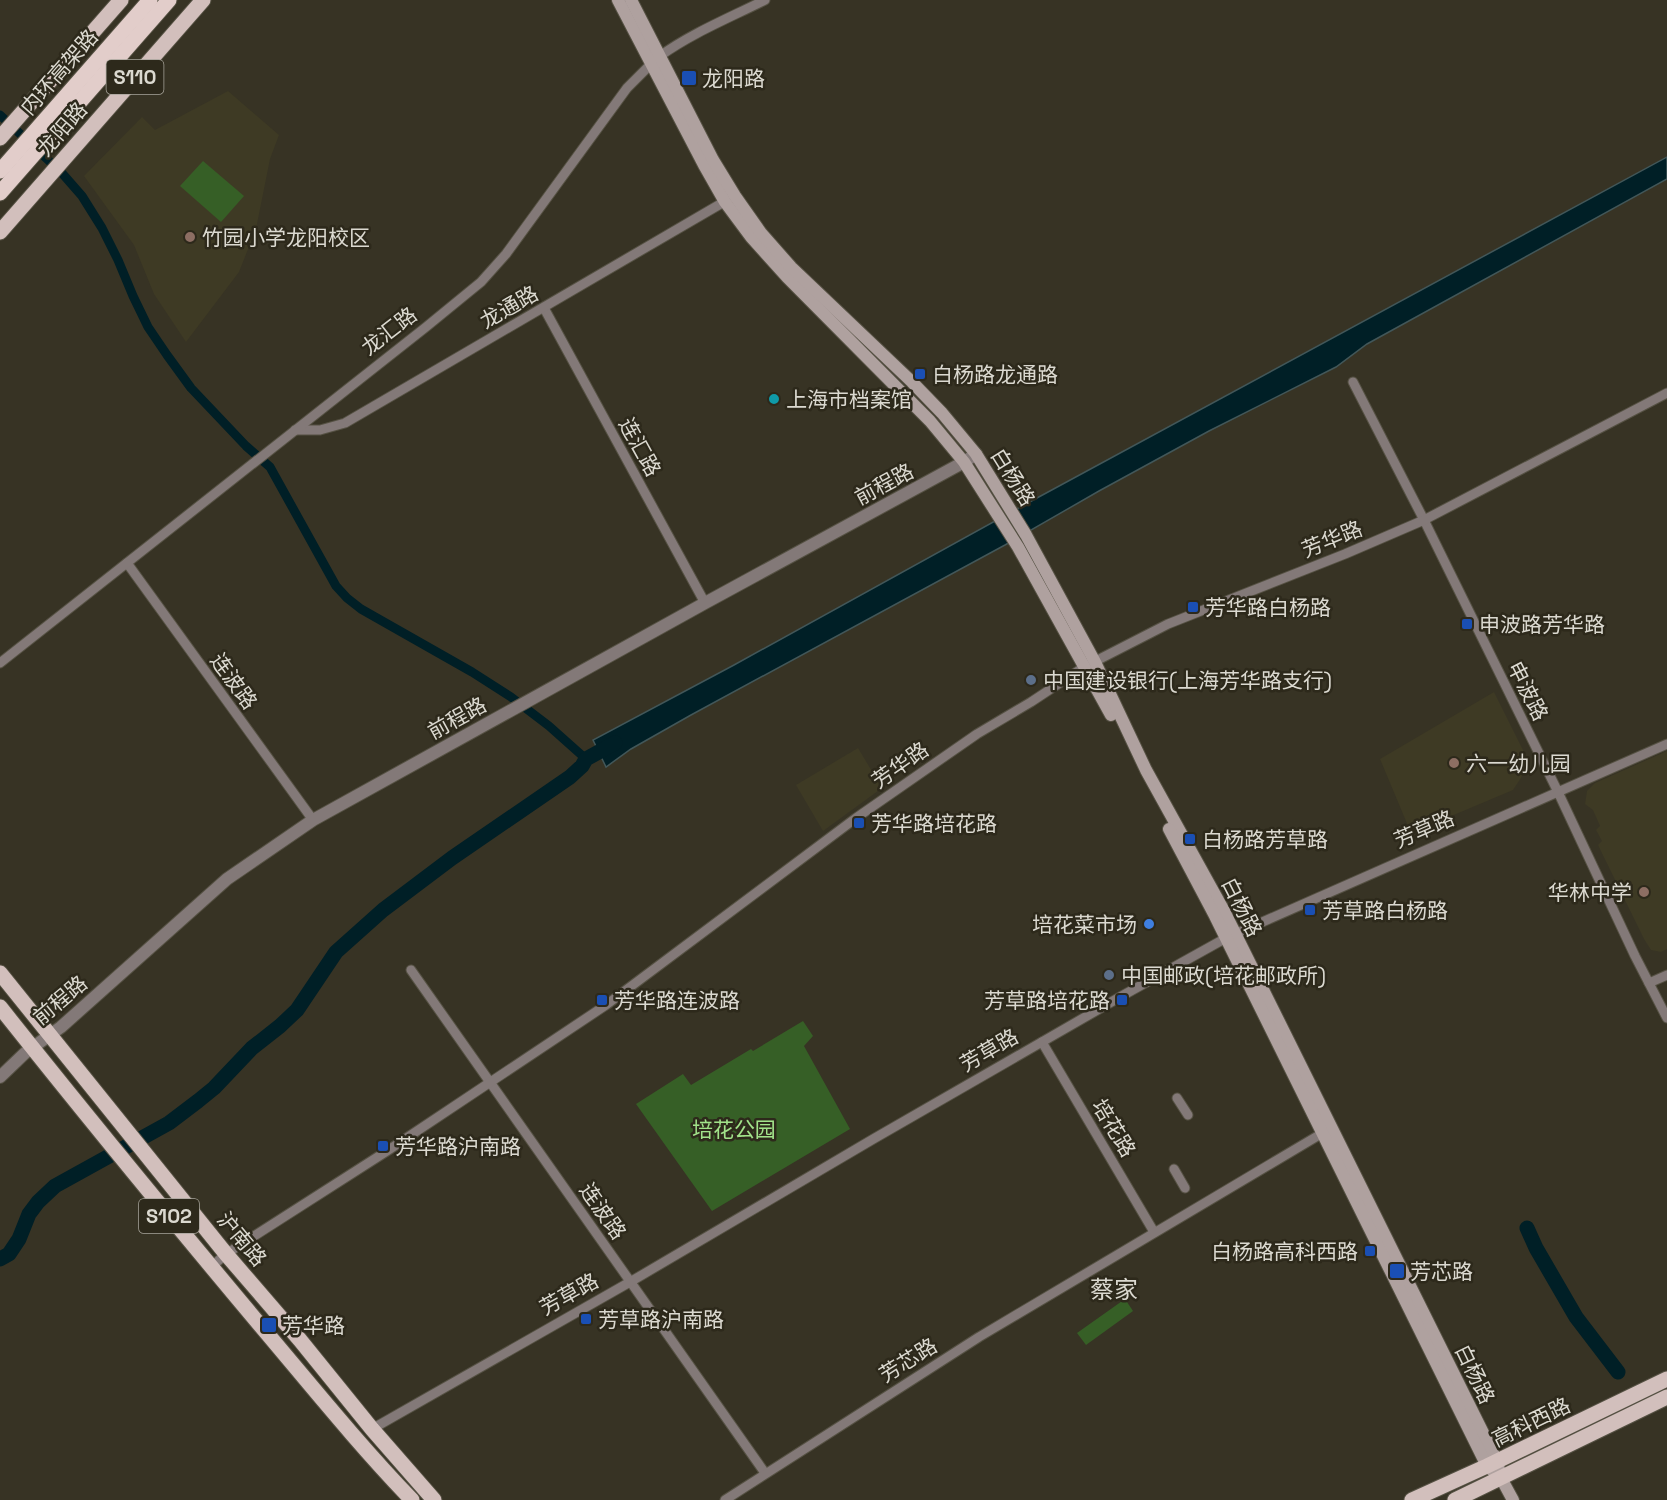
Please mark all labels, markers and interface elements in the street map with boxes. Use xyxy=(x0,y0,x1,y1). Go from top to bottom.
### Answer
street label: 内环高架路 xyxy=(14,24,104,120)
road number: S110 xyxy=(106,60,164,94)
place label: 龙阳路 xyxy=(702,65,765,92)
marker: 龙阳路 xyxy=(680,69,698,87)
street label: 龙阳路 xyxy=(31,96,93,162)
place label: 竹园小学龙阳校区 xyxy=(202,224,370,251)
marker: 竹园小学龙阳校区 xyxy=(183,230,197,244)
street label: 龙通路 xyxy=(475,280,543,334)
street label: 龙汇路 xyxy=(356,301,422,361)
place label: 白杨路龙通路 xyxy=(932,361,1058,388)
marker: 白杨路龙通路 xyxy=(913,367,927,381)
place label: 上海市档案馆 xyxy=(786,386,912,413)
marker: 上海市档案馆 xyxy=(767,392,781,406)
street label: 连汇路 xyxy=(613,413,667,481)
street label: 白杨路 xyxy=(985,443,1041,511)
street label: 前程路 xyxy=(850,457,918,511)
street label: 芳华路 xyxy=(1298,515,1366,563)
place label: 芳华路白杨路 xyxy=(1205,594,1331,621)
marker: 芳华路白杨路 xyxy=(1186,600,1200,614)
place label: 申波路芳华路 xyxy=(1479,611,1605,638)
marker: 申波路芳华路 xyxy=(1460,617,1474,631)
street label: 连波路 xyxy=(205,648,263,714)
street label: 申波路 xyxy=(1502,657,1554,725)
place label: 中国建设银行(上海芳华路支行) xyxy=(1043,667,1332,694)
marker: 中国建设银行(上海芳华路支行) xyxy=(1024,673,1038,687)
street label: 前程路 xyxy=(423,691,491,745)
street label: 芳华路 xyxy=(866,736,934,794)
place label: 六一幼儿园 xyxy=(1466,750,1571,777)
marker: 六一幼儿园 xyxy=(1447,756,1461,770)
street label: 芳草路 xyxy=(1390,804,1458,854)
place label: 芳华路培花路 xyxy=(871,810,997,837)
marker: 芳华路培花路 xyxy=(852,816,866,830)
place label: 白杨路芳草路 xyxy=(1202,826,1328,853)
marker: 白杨路芳草路 xyxy=(1183,832,1197,846)
street label: 白杨路 xyxy=(1216,873,1268,941)
place label: 华林中学 xyxy=(1548,879,1632,906)
marker: 华林中学 xyxy=(1637,885,1651,899)
place label: 芳草路白杨路 xyxy=(1322,897,1448,924)
marker: 芳草路白杨路 xyxy=(1303,903,1317,917)
place label: 培花菜市场 xyxy=(1032,911,1137,938)
marker: 培花菜市场 xyxy=(1142,917,1156,931)
place label: 中国邮政(培花邮政所) xyxy=(1121,962,1326,989)
marker: 中国邮政(培花邮政所) xyxy=(1102,968,1116,982)
street label: 前程路 xyxy=(27,969,93,1031)
place label: 芳华路连波路 xyxy=(614,987,740,1014)
place label: 芳草路培花路 xyxy=(984,987,1110,1014)
marker: 芳华路连波路 xyxy=(595,993,609,1007)
marker: 芳草路培花路 xyxy=(1115,993,1129,1007)
street label: 芳草路 xyxy=(955,1023,1023,1077)
street label: 培花路 xyxy=(1086,1094,1142,1162)
park label: 培花公园 xyxy=(692,1116,776,1143)
place label: 芳华路沪南路 xyxy=(395,1133,521,1160)
marker: 芳华路沪南路 xyxy=(376,1139,390,1153)
street label: 连波路 xyxy=(574,1177,632,1245)
road number: S102 xyxy=(139,1199,199,1233)
street label: 沪南路 xyxy=(211,1206,273,1272)
place label: 白杨路高科西路 xyxy=(1211,1238,1358,1265)
marker: 白杨路高科西路 xyxy=(1363,1244,1377,1258)
place label: 芳芯路 xyxy=(1410,1258,1473,1285)
marker: 芳芯路 xyxy=(1388,1262,1406,1280)
street label: 芳草路 xyxy=(535,1267,603,1321)
district label: 蔡家 xyxy=(1090,1274,1138,1305)
place label: 芳草路沪南路 xyxy=(598,1306,724,1333)
place label: 芳华路 xyxy=(282,1312,345,1339)
marker: 芳草路沪南路 xyxy=(579,1312,593,1326)
marker: 芳华路 xyxy=(260,1316,278,1334)
street label: 芳芯路 xyxy=(874,1332,942,1388)
street label: 白杨路 xyxy=(1449,1340,1501,1408)
street label: 高科西路 xyxy=(1487,1391,1575,1453)

